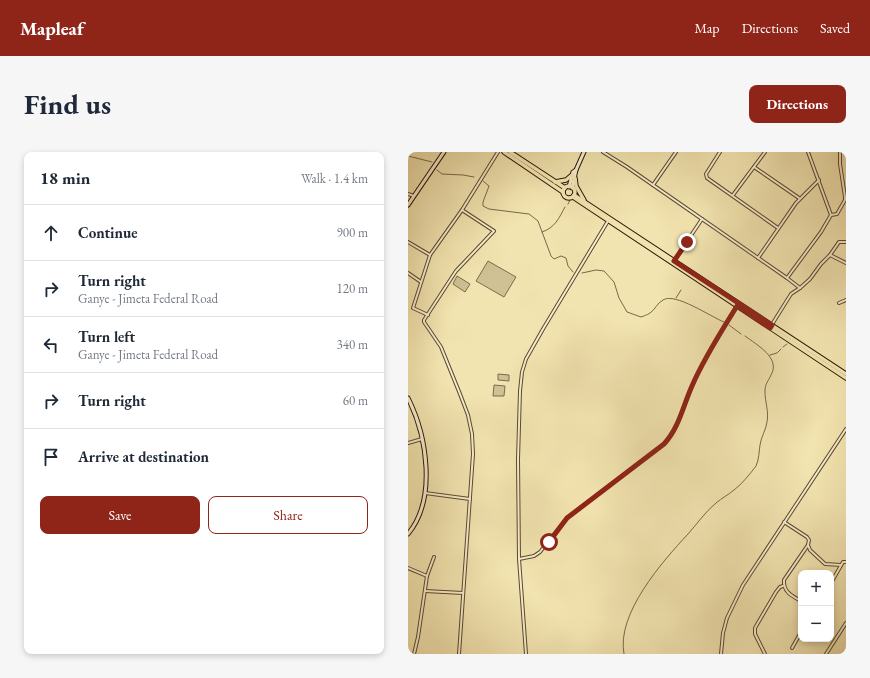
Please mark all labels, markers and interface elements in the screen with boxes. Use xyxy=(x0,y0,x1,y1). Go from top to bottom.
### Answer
text: Mapleaf xyxy=(20,16,84,41)
text: Map xyxy=(694,19,720,37)
text: Directions xyxy=(742,19,798,37)
text: Saved xyxy=(820,19,850,37)
button: Directions xyxy=(749,85,846,123)
text: Find us xyxy=(24,86,111,122)
text: 18 min xyxy=(40,167,90,189)
text: Walk · 1.4 km xyxy=(301,170,368,187)
icon: ahead xyxy=(40,222,62,244)
text: Continue xyxy=(78,223,138,242)
text: 900 m xyxy=(337,224,368,241)
route end xyxy=(678,233,696,251)
text: Turn right xyxy=(78,271,146,290)
icon: right xyxy=(40,278,62,300)
text: 120 m xyxy=(337,280,368,297)
text: Ganye - Jimeta Federal Road xyxy=(78,290,218,307)
text: Turn left xyxy=(78,327,135,346)
icon: left xyxy=(40,334,62,356)
text: 340 m xyxy=(337,336,368,353)
text: Ganye - Jimeta Federal Road xyxy=(78,346,218,363)
icon: right xyxy=(40,390,62,412)
text: Turn right xyxy=(78,391,146,410)
text: 60 m xyxy=(343,392,368,409)
icon: arrive xyxy=(40,446,62,468)
text: Arrive at destination xyxy=(78,447,209,466)
button: Save xyxy=(40,496,200,534)
button: Share xyxy=(208,496,368,534)
route start xyxy=(540,533,558,551)
map controls xyxy=(798,570,834,642)
button: + xyxy=(798,570,834,606)
button: − xyxy=(798,606,834,642)

